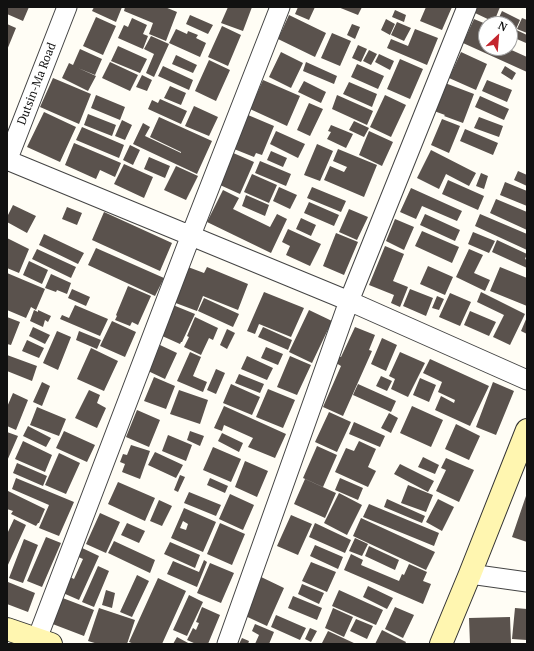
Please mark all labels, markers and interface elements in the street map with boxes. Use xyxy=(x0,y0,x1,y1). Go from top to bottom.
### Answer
north arrow xyxy=(478,16,518,56)
text: N xyxy=(496,18,510,34)
street label: Dutsin-Ma Road xyxy=(15,41,59,127)

